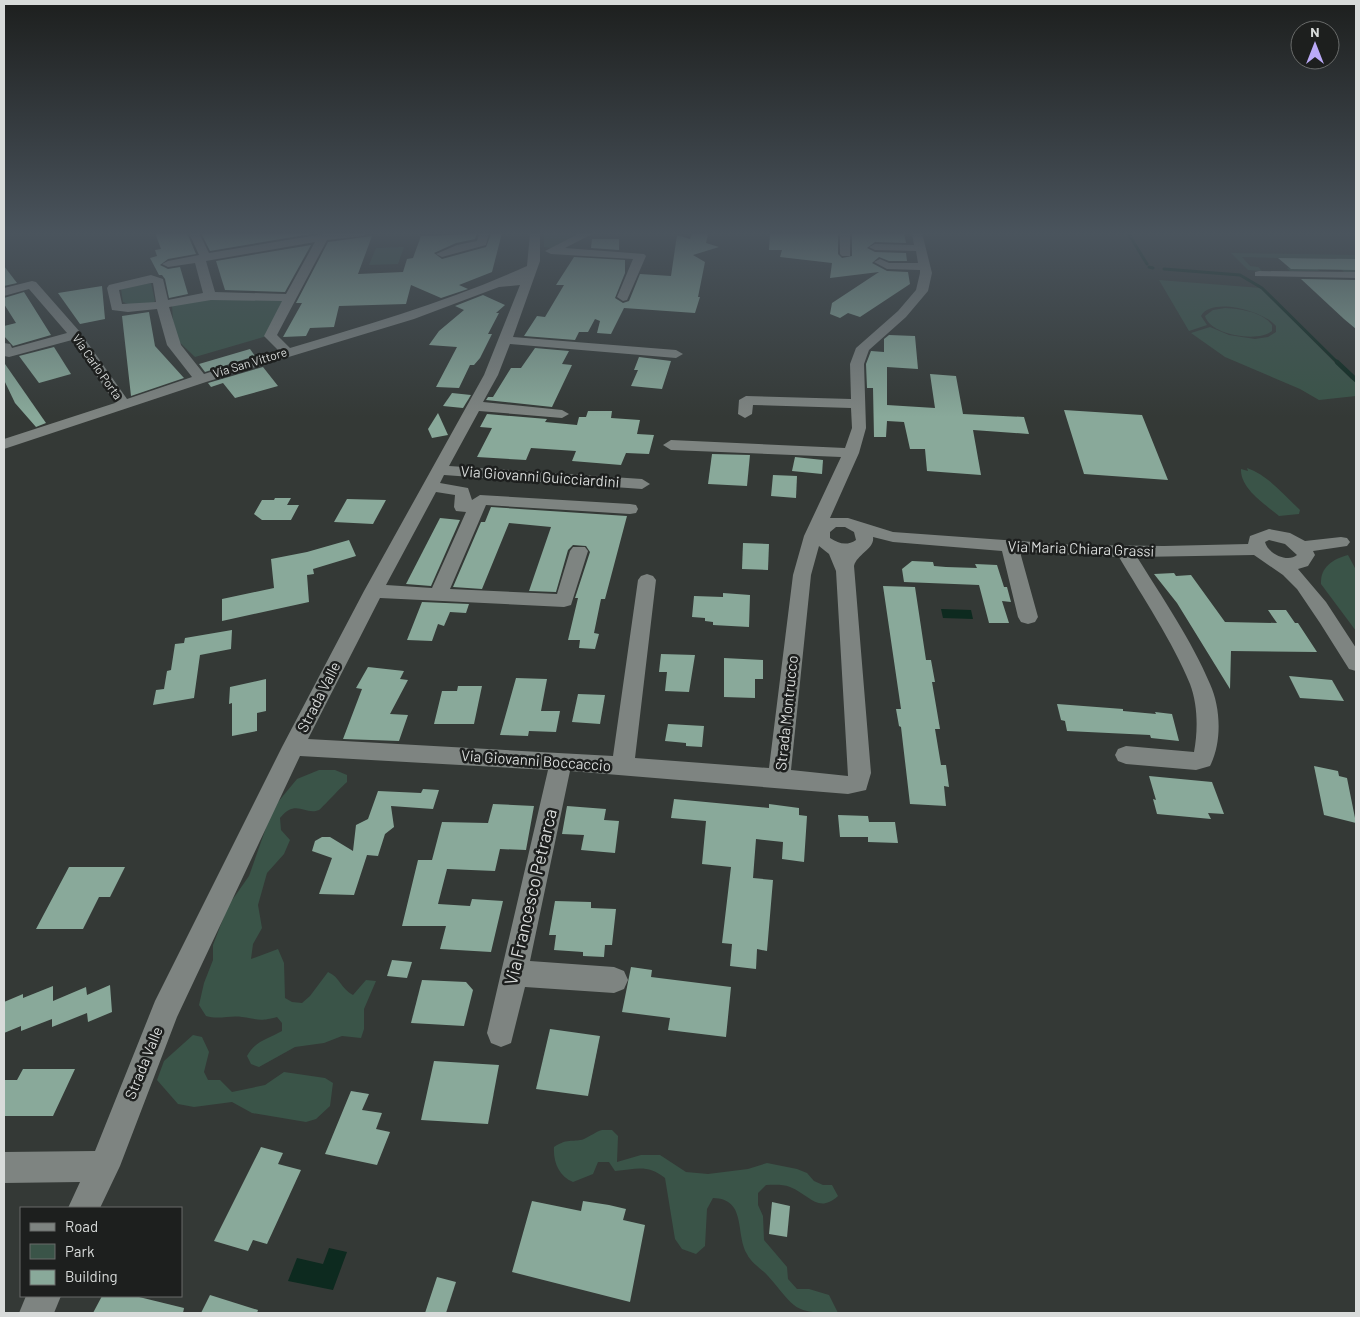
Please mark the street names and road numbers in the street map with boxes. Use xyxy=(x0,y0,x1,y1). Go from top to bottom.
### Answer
street label: Via Carlo Porta xyxy=(70,331,126,402)
street label: Via San Vittore xyxy=(211,344,288,380)
street label: Via Giovanni Guicciardini xyxy=(460,461,620,491)
street label: Via Maria Chiara Grassi xyxy=(1007,536,1155,560)
street label: Strada Montrucco xyxy=(771,654,801,771)
street label: Strada Valle xyxy=(293,658,344,735)
street label: Via Giovanni Boccaccio xyxy=(461,746,612,774)
street label: Via Francesco Petrarca xyxy=(499,806,561,987)
street label: Strada Valle xyxy=(120,1024,166,1102)

